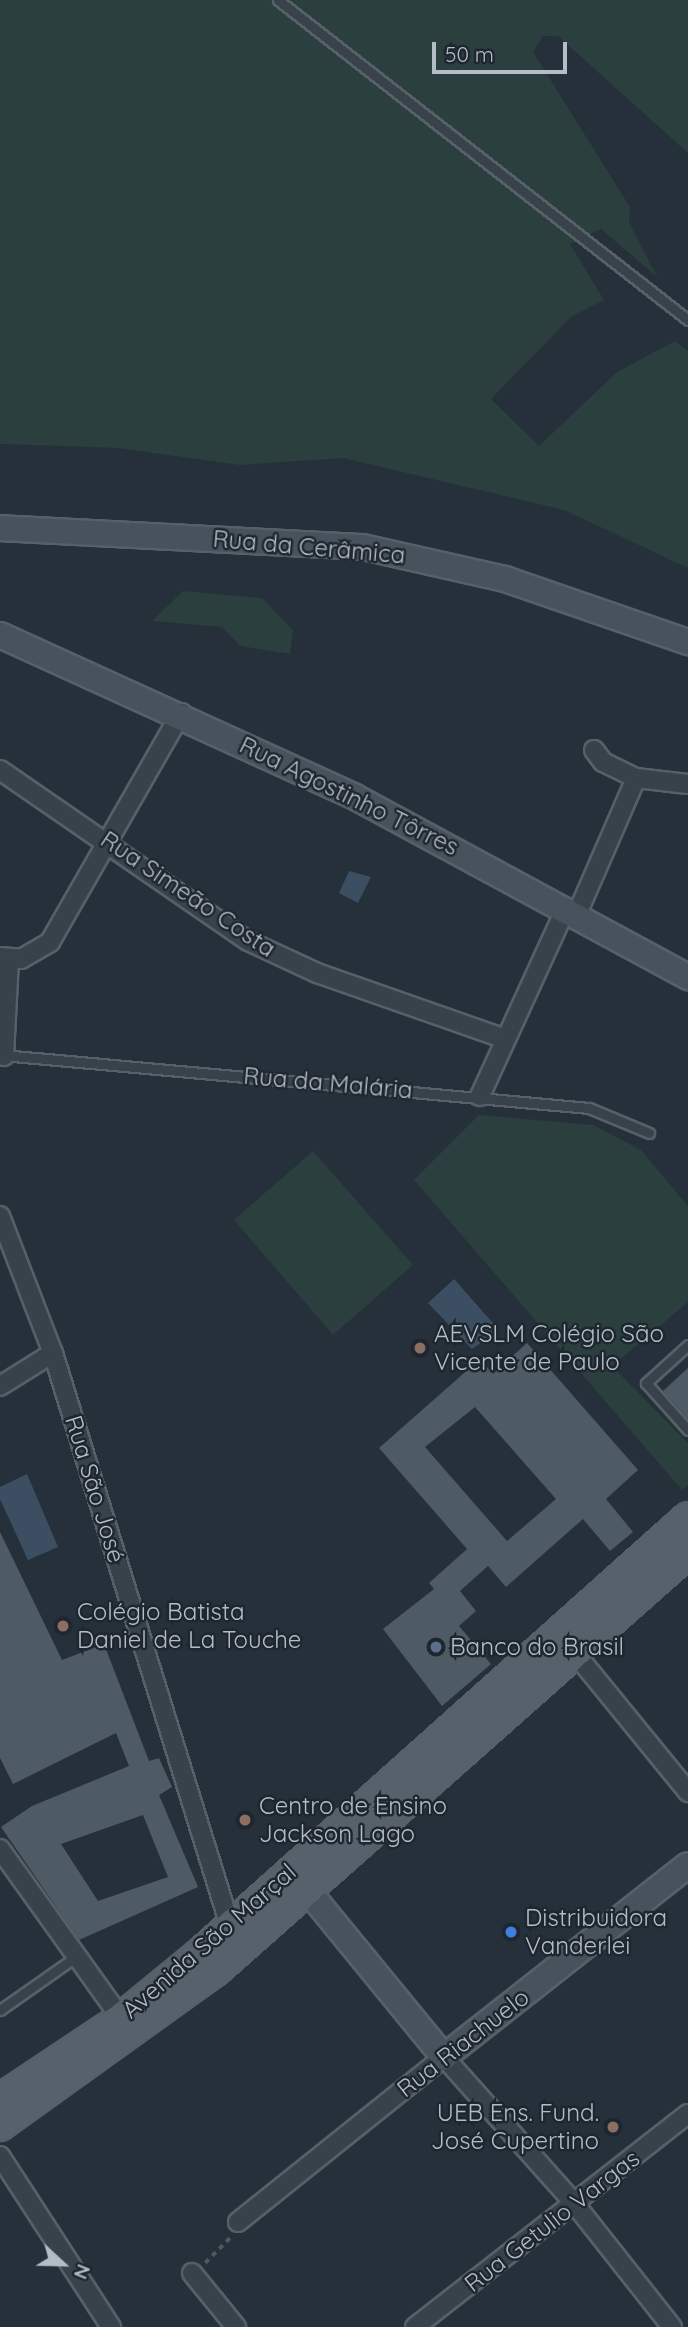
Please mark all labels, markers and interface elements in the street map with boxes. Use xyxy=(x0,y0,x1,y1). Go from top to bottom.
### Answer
scale bar xyxy=(436,28,571,72)
text: 50 m xyxy=(445,41,494,67)
street label: Rua da Cerâmica xyxy=(212,524,406,570)
street label: Rua Agostinho Tôrres xyxy=(235,730,463,862)
street label: Rua Simeão Costa xyxy=(95,825,281,963)
street label: Rua da Malária xyxy=(242,1061,414,1105)
place label: AEVSLM Colégio São Vicente de Paulo xyxy=(434,1320,664,1376)
marker: AEVSLM Colégio São Vicente de Paulo xyxy=(412,1340,428,1356)
street label: Rua São José xyxy=(59,1412,131,1566)
place label: Colégio Batista Daniel de La Touche xyxy=(77,1598,301,1654)
marker: Colégio Batista Daniel de La Touche xyxy=(55,1618,71,1634)
place label: Banco do Brasil xyxy=(450,1633,624,1661)
marker: Banco do Brasil xyxy=(428,1639,444,1655)
place label: Centro de Ensino Jackson Lago xyxy=(259,1792,447,1848)
marker: Centro de Ensino Jackson Lago xyxy=(237,1812,253,1828)
street label: Avenida São Marçal xyxy=(116,1858,302,2024)
place label: Distribuidora Vanderlei xyxy=(525,1904,667,1960)
marker: Distribuidora Vanderlei xyxy=(503,1924,519,1940)
street label: Rua Riachuelo xyxy=(391,1983,535,2103)
place label: UEB Ens. Fund. José Cupertino xyxy=(431,2099,599,2155)
marker: UEB Ens. Fund. José Cupertino xyxy=(605,2119,621,2135)
street label: Rua Getulio Vargas xyxy=(459,2144,645,2298)
north arrow xyxy=(28,2229,98,2299)
text: N xyxy=(69,2261,96,2283)

